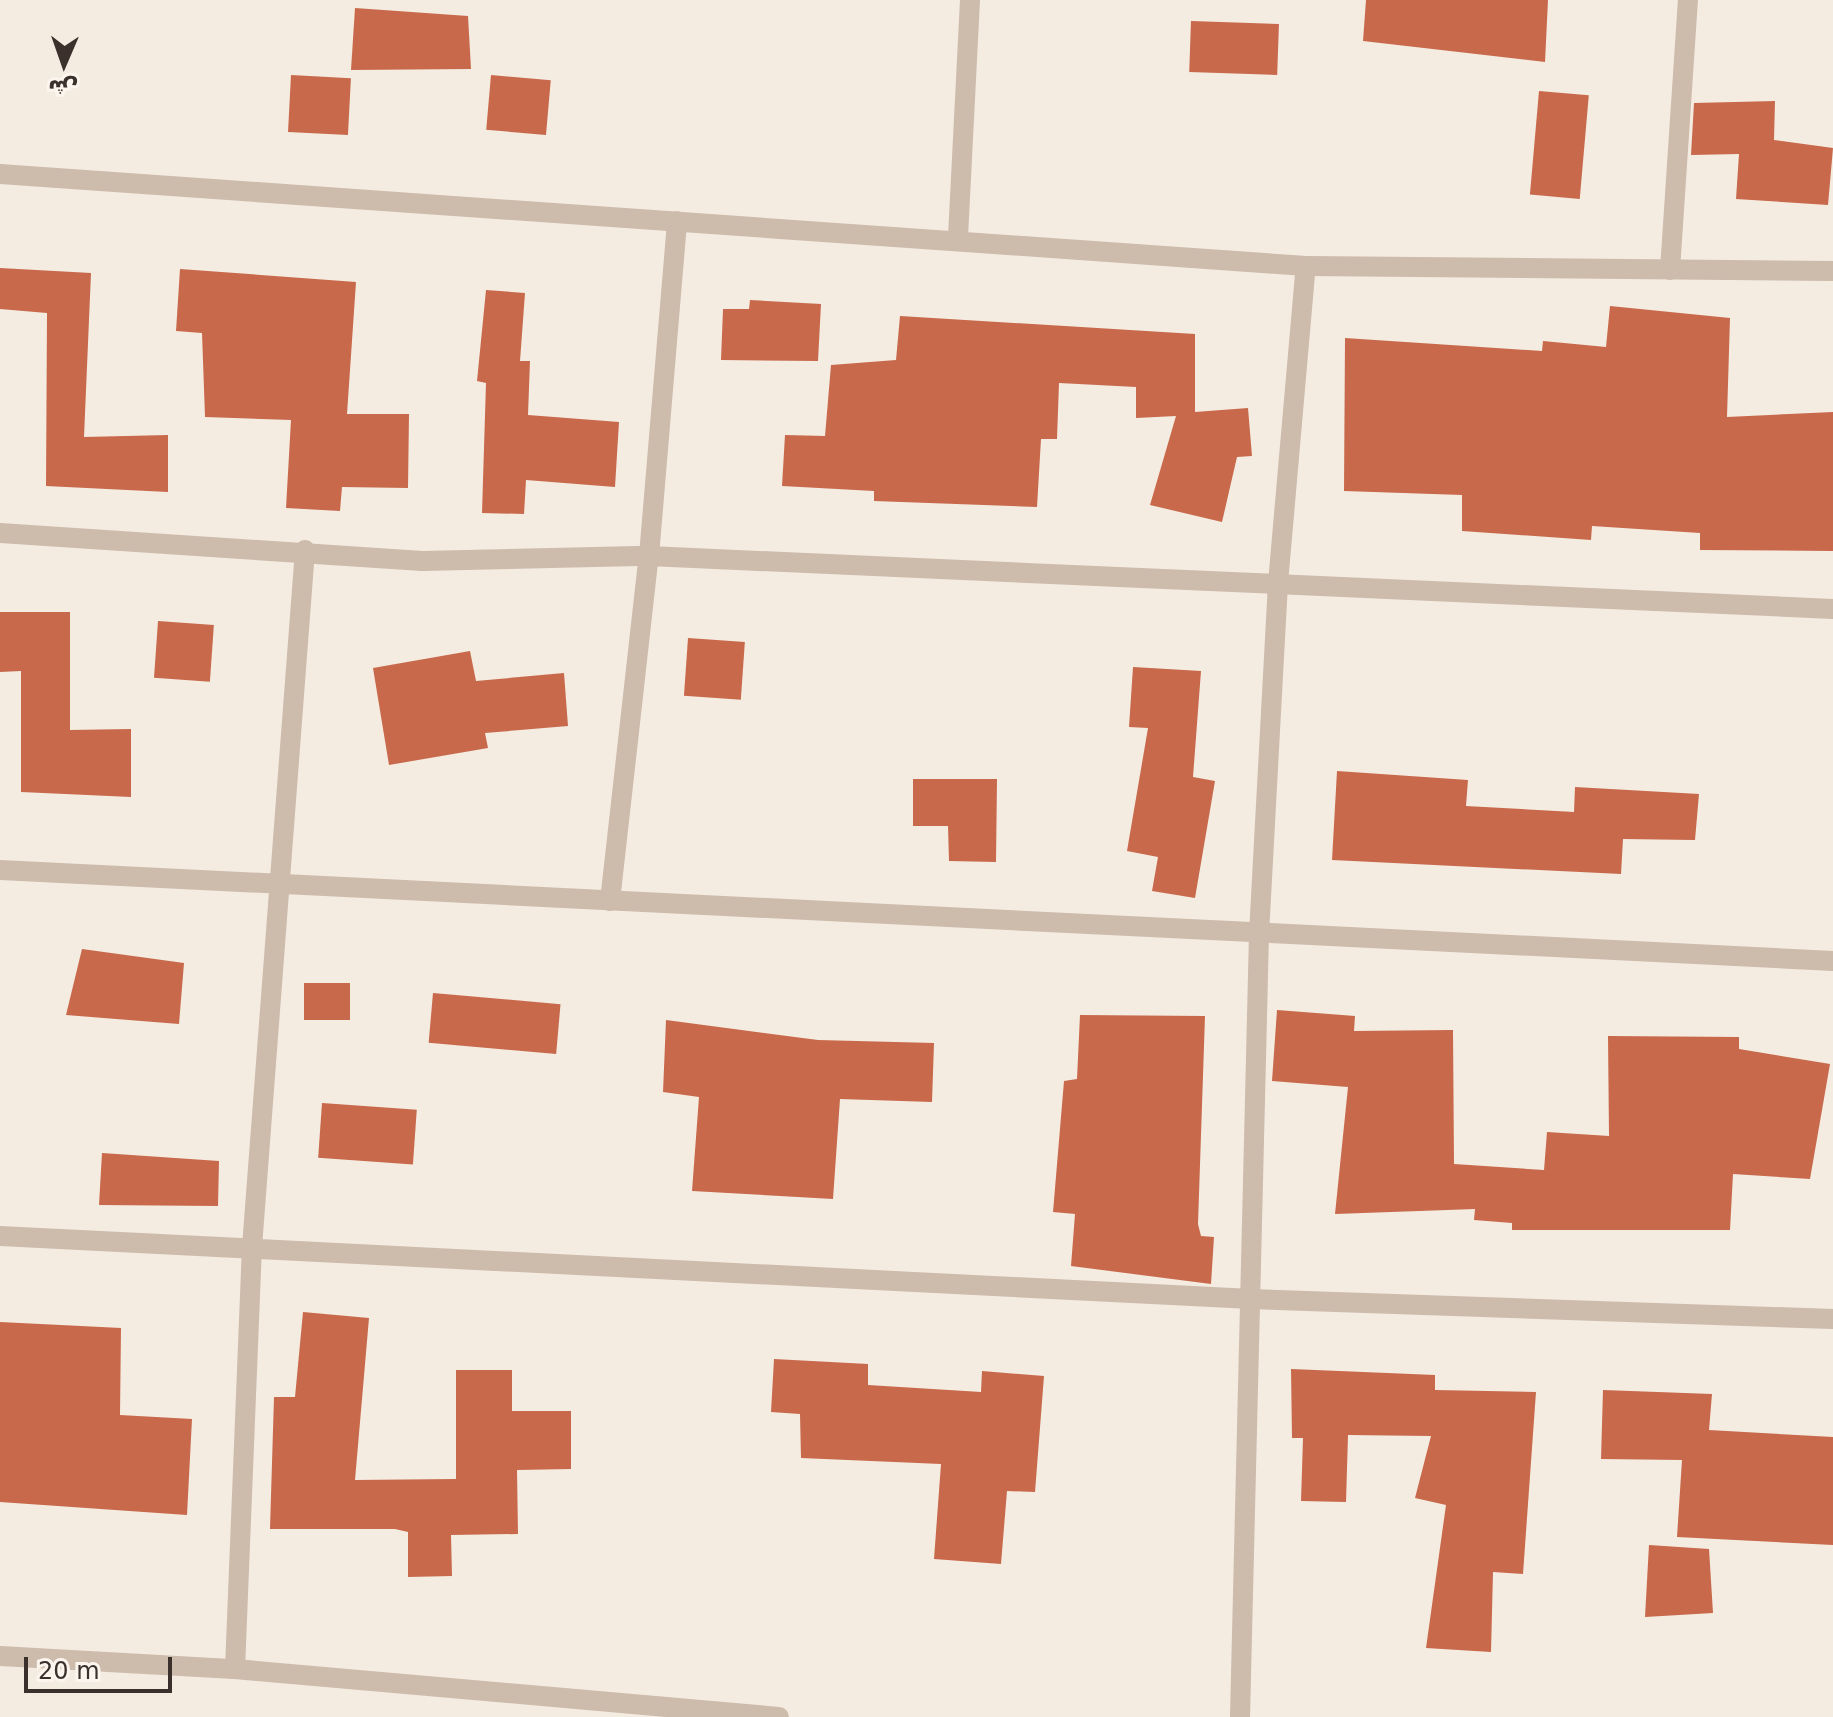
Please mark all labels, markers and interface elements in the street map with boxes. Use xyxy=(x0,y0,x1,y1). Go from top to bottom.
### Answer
north arrow xyxy=(24,24,104,104)
text: ش xyxy=(48,75,79,102)
scale bar xyxy=(28,1641,176,1691)
text: 20 m xyxy=(38,1657,100,1685)

